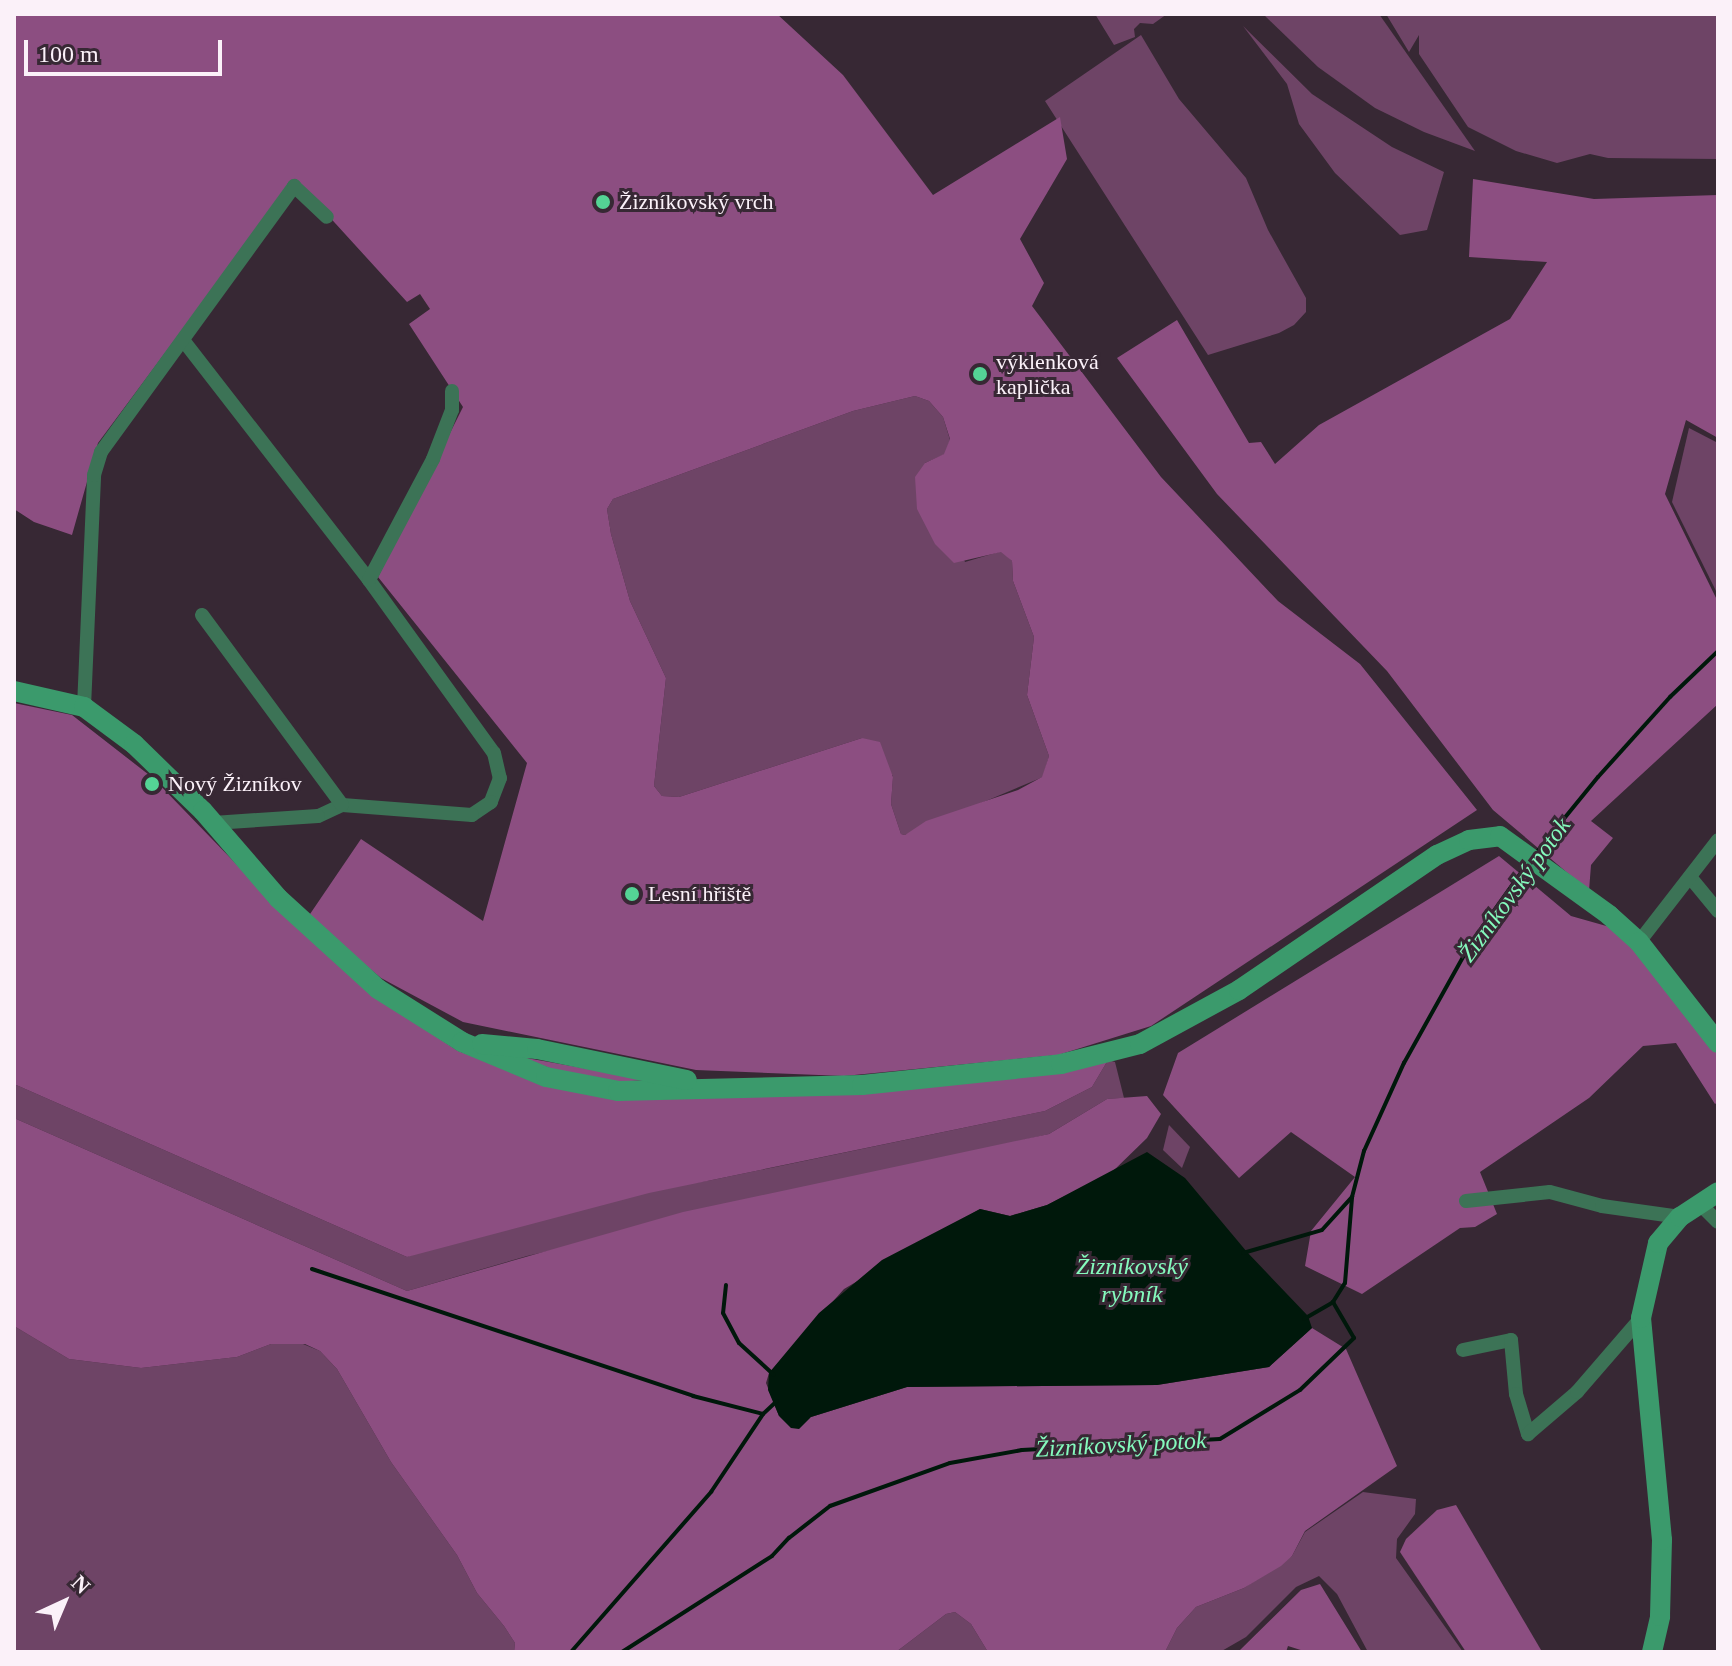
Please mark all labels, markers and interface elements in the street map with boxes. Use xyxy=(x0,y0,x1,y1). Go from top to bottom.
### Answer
scale bar xyxy=(28,24,226,74)
text: 100 m xyxy=(38,41,99,67)
place label: Žizníkovský vrch xyxy=(619,189,774,215)
marker: Žizníkovský vrch xyxy=(594,193,612,211)
place label: výklenková kaplička xyxy=(996,348,1099,400)
marker: výklenková kaplička xyxy=(971,365,989,383)
place label: Nový Žizníkov xyxy=(168,771,302,797)
marker: Nový Žizníkov xyxy=(143,775,161,793)
water label: Žizníkovský potok xyxy=(1453,812,1577,968)
place label: Lesní hřiště xyxy=(648,881,751,907)
marker: Lesní hřiště xyxy=(623,885,641,903)
water label: Žizníkovský rybník xyxy=(1076,1253,1188,1309)
water label: Žizníkovský potok xyxy=(1035,1426,1207,1464)
north arrow xyxy=(24,1562,104,1642)
text: N xyxy=(67,1570,95,1599)

